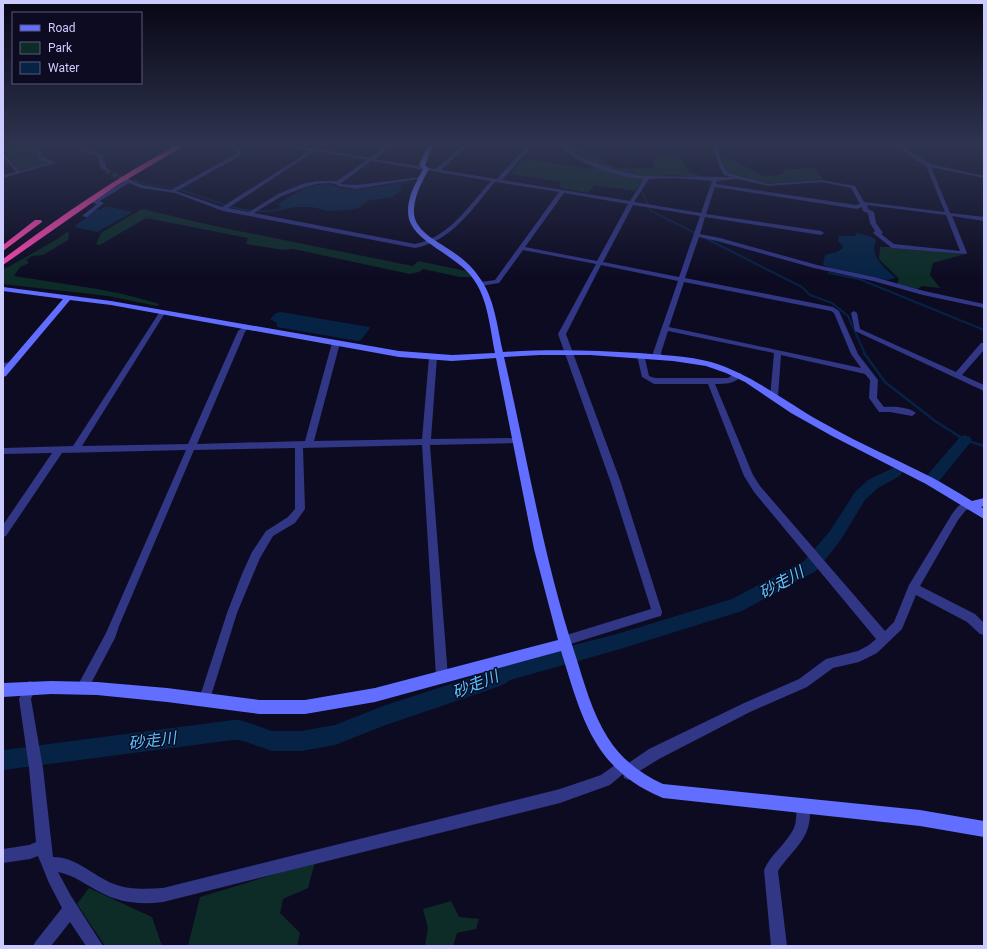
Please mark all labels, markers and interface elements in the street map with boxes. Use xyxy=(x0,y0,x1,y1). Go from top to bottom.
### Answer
legend xyxy=(12,12,142,84)
text: Road xyxy=(48,21,76,35)
text: Park xyxy=(48,41,73,55)
text: Water xyxy=(48,61,79,75)
water label: 砂走川 xyxy=(756,562,809,602)
water label: 砂走川 xyxy=(449,666,503,702)
water label: 砂走川 xyxy=(127,728,179,753)

